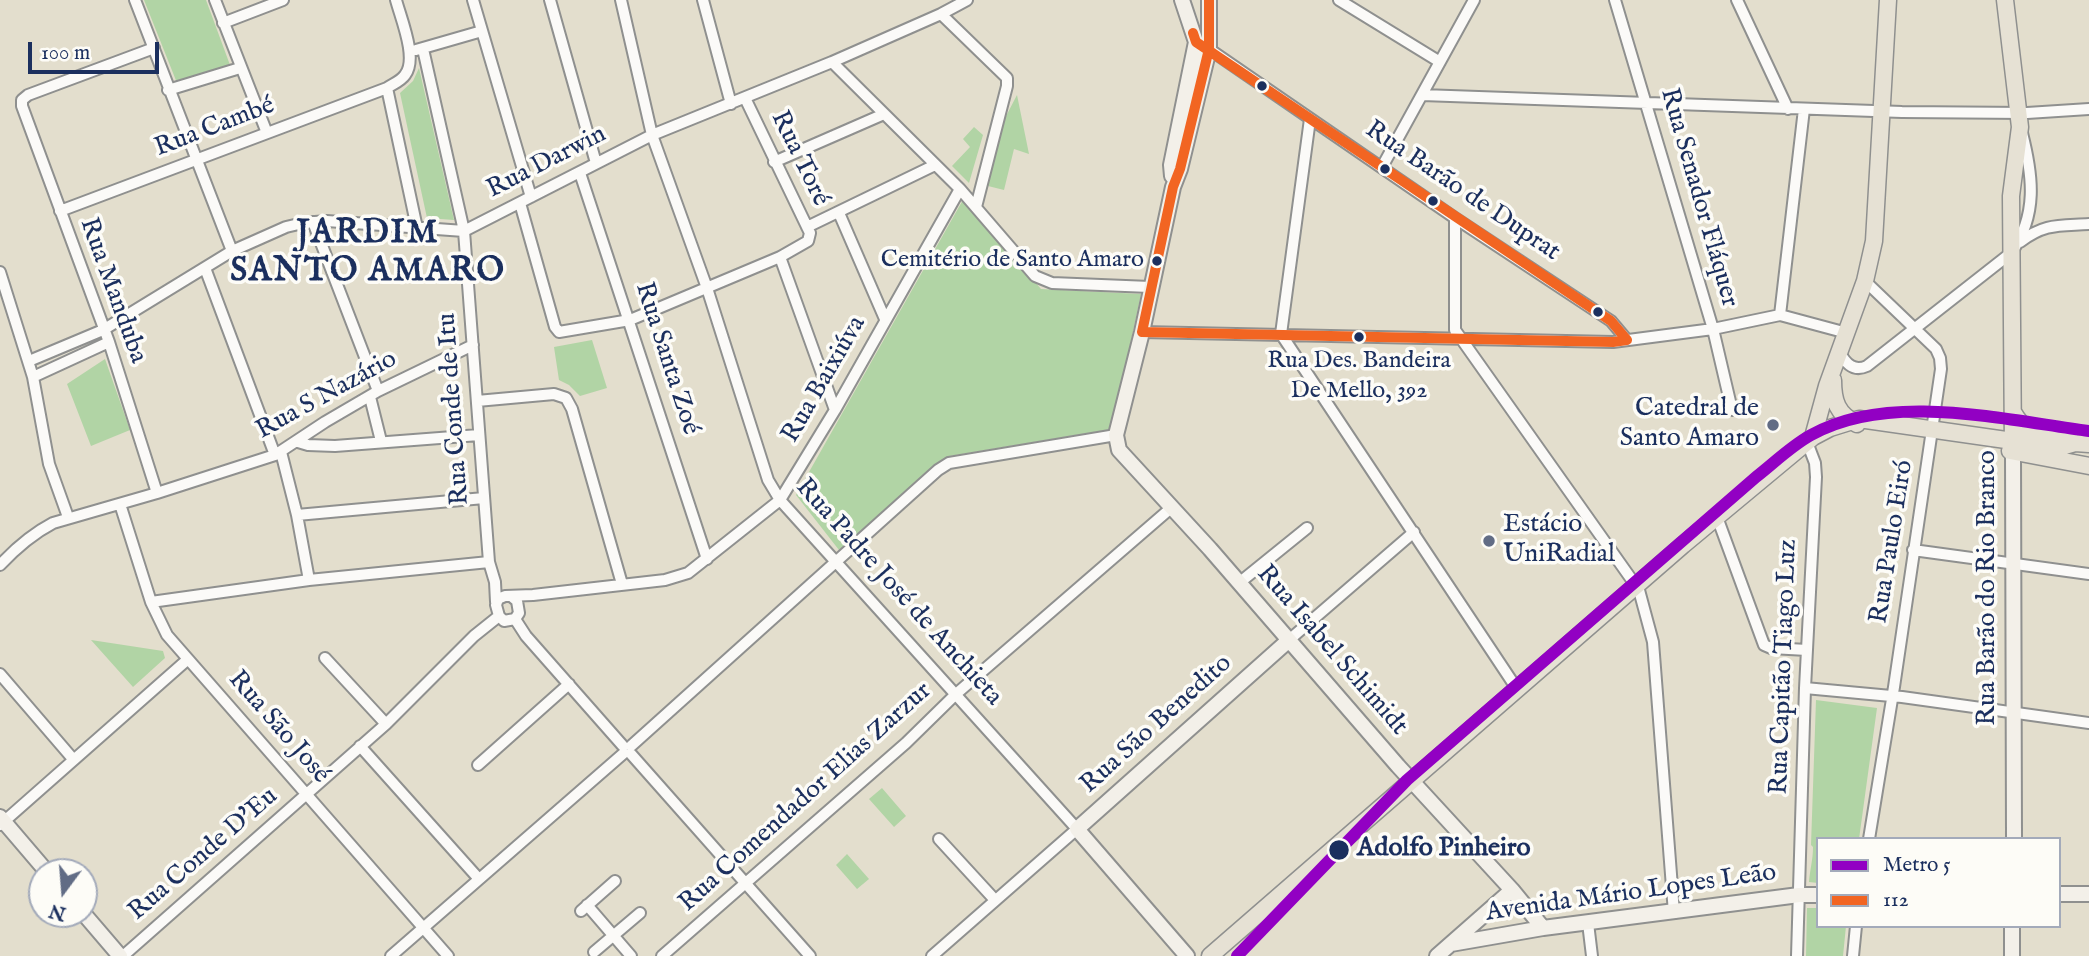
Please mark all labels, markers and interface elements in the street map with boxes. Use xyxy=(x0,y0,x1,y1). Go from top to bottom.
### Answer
scale bar xyxy=(32,28,163,72)
text: 100 m xyxy=(41,40,90,67)
unlabelled marker xyxy=(1255,79,1269,93)
street label: Rua Senador Fláquer xyxy=(1652,85,1744,311)
street label: Rua Cambé xyxy=(151,91,279,165)
street label: Rua Toré xyxy=(763,106,835,212)
street label: Rua Barão de Duprat xyxy=(1359,115,1565,269)
street label: Rua Darwin xyxy=(482,120,612,206)
unlabelled marker xyxy=(1378,162,1392,176)
unlabelled marker xyxy=(1426,194,1440,208)
street label: Rua Manduba xyxy=(71,214,153,368)
district label: JARDIM SANTO AMARO xyxy=(232,215,504,293)
place label: Cemitério de Santo Amaro xyxy=(881,247,1144,275)
marker: Cemitério de Santo Amaro xyxy=(1150,254,1164,268)
street label: Rua Santa Zoé xyxy=(627,279,705,439)
unlabelled marker xyxy=(1591,305,1605,319)
street label: Rua Baixiúva xyxy=(776,311,874,449)
street label: Rua Conde de Itu xyxy=(433,312,477,506)
marker: Rua Des. Bandeira De Mello, 392 xyxy=(1352,330,1366,344)
street label: Rua S Nazário xyxy=(251,345,403,447)
place label: Rua Des. Bandeira De Mello, 392 xyxy=(1267,348,1451,404)
place label: Catedral de Santo Amaro xyxy=(1620,394,1759,456)
marker: Catedral de Santo Amaro xyxy=(1765,417,1781,433)
street label: Rua Barão do Rio Branco xyxy=(1973,450,2005,726)
street label: Rua Paulo Eiró xyxy=(1865,458,1921,626)
street label: Rua Padre José de Anchieta xyxy=(788,473,1008,713)
place label: Estácio UniRadial xyxy=(1503,510,1615,572)
marker: Estácio UniRadial xyxy=(1481,533,1497,549)
street label: Rua Capitão Tiago Luz xyxy=(1765,539,1805,795)
street label: Rua Isabel Schimidt xyxy=(1249,560,1413,742)
street label: Rua São Benedito xyxy=(1075,649,1239,801)
street label: Rua São José xyxy=(221,665,335,791)
street label: Rua Comendador Elias Zarzur xyxy=(673,676,939,920)
street label: Rua Conde D'Eu xyxy=(123,782,285,928)
place label: Adolfo Pinheiro xyxy=(1357,834,1530,866)
legend xyxy=(1816,837,2061,928)
marker: Adolfo Pinheiro xyxy=(1327,838,1351,862)
text: Metro 5 xyxy=(1883,852,1951,879)
north arrow xyxy=(28,858,98,928)
street label: Avenida Mário Lopes Leão xyxy=(1484,858,1778,930)
text: 112 xyxy=(1883,887,1909,914)
text: N xyxy=(47,897,69,925)

